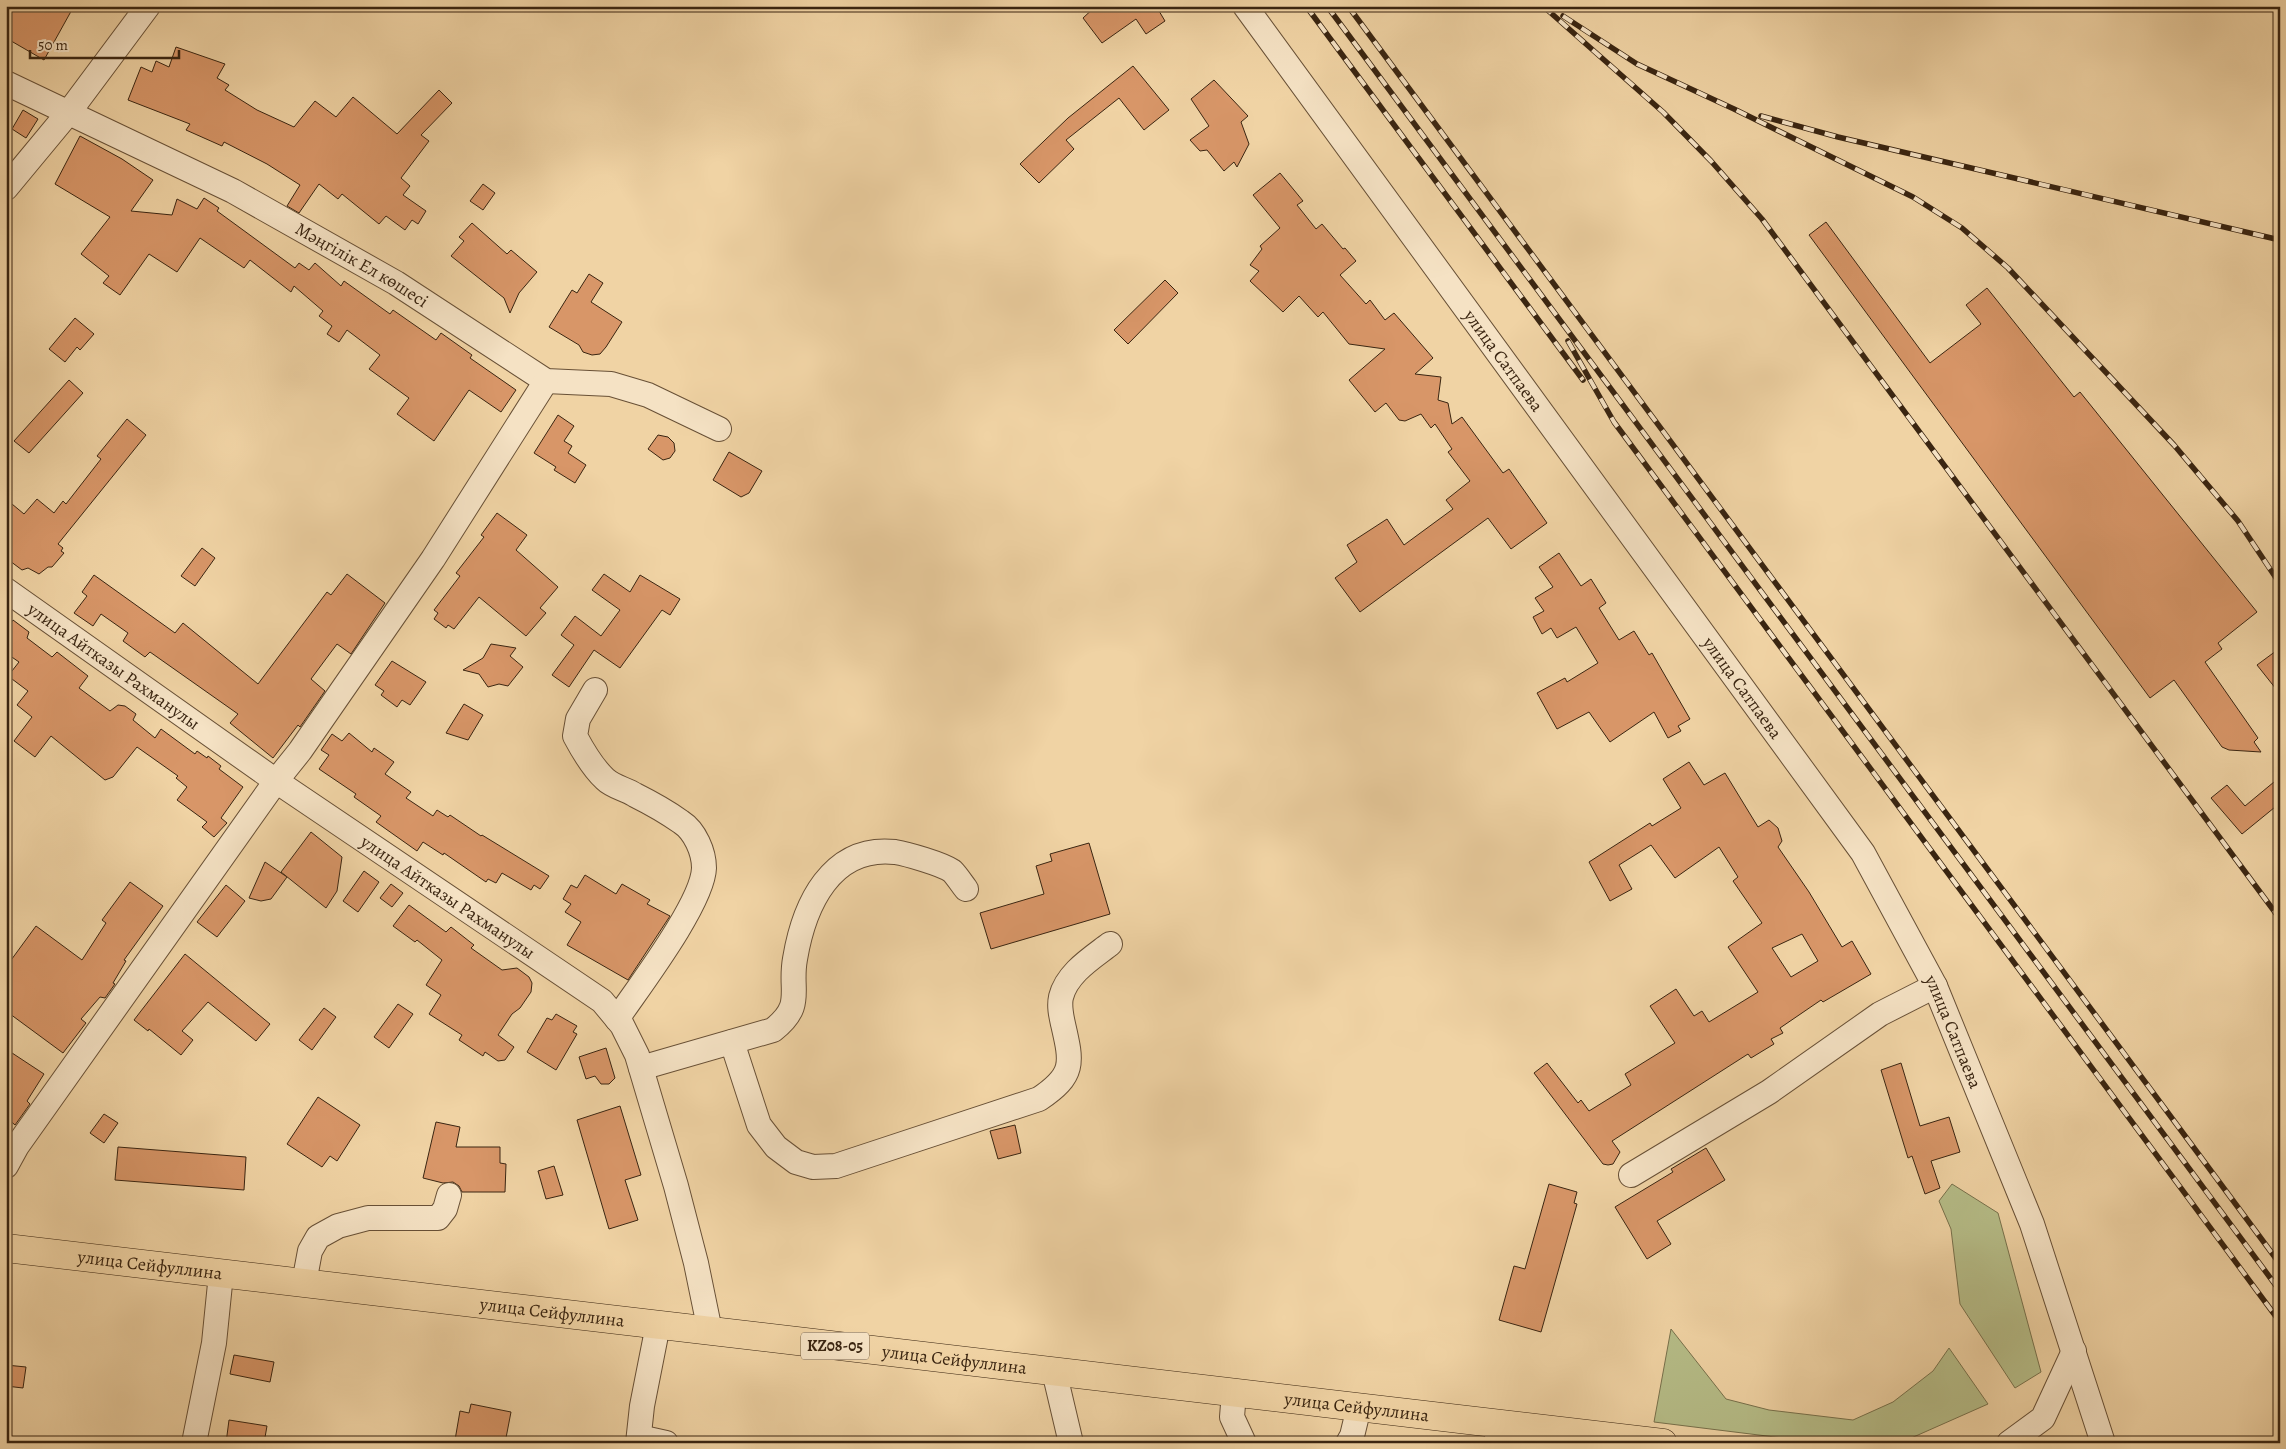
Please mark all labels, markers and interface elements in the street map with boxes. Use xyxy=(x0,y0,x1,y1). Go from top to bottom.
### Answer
scale bar xyxy=(30,28,179,60)
text: 50 m xyxy=(38,35,68,55)
street label: Мәңгілік Ел көшесі xyxy=(291,217,433,313)
street label: улица Сатпаева xyxy=(1458,304,1549,417)
street label: улица Айтказы Рахманулы xyxy=(22,596,205,735)
street label: улица Сатпаева xyxy=(1697,631,1788,744)
street label: улица Айтказы Рахманулы xyxy=(355,829,540,964)
street label: улица Сатпаева xyxy=(1919,970,1988,1093)
street label: улица Сейфуллина xyxy=(75,1244,224,1285)
street label: улица Сейфуллина xyxy=(478,1292,626,1333)
road number: KZ08-05 xyxy=(801,1332,869,1360)
street label: улица Сейфуллина xyxy=(880,1339,1029,1380)
street label: улица Сейфуллина xyxy=(1282,1386,1431,1427)

